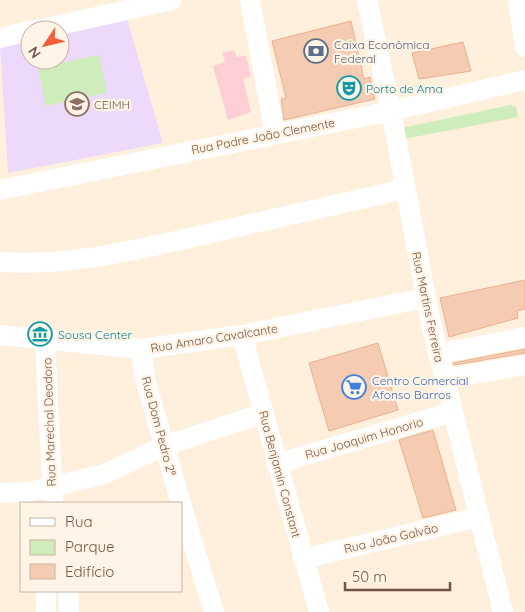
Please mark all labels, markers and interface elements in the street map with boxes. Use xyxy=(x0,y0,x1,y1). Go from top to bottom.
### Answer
north arrow xyxy=(20,20,70,70)
place label: Caixa Econômica Federal xyxy=(334,37,429,66)
bank icon: Caixa Econômica Federal xyxy=(303,38,329,64)
text: N xyxy=(24,43,45,62)
theatre icon: Porto de Ama xyxy=(336,75,362,101)
place label: Porto de Ama xyxy=(366,81,443,96)
school or university icon: CEIMH xyxy=(64,91,90,117)
place label: CEIMH xyxy=(94,97,130,112)
street label: Rua Padre João Clemente xyxy=(190,115,336,157)
street label: Rua Martins Ferreira xyxy=(409,250,447,364)
museum icon: Sousa Center xyxy=(27,321,53,347)
street label: Rua Amaro Cavalcante xyxy=(149,321,279,355)
place label: Sousa Center xyxy=(58,327,132,342)
street label: Rua Marechal Deodoro xyxy=(39,357,59,487)
place label: Centro Comercial Afonso Barros xyxy=(372,373,468,402)
supermarket icon: Centro Comercial Afonso Barros xyxy=(341,374,367,400)
street label: Rua Dom Pedro 2ª xyxy=(139,375,179,477)
street label: Rua Benjamin Constant xyxy=(256,409,304,539)
street label: Rua Joaquim Honorio xyxy=(303,414,425,462)
legend xyxy=(20,502,182,592)
text: Rua xyxy=(65,512,93,531)
street label: Rua João Galvão xyxy=(342,520,440,556)
text: Parque xyxy=(65,537,115,556)
scale bar xyxy=(345,560,450,592)
text: Edifício xyxy=(65,562,114,581)
text: 50 m xyxy=(352,567,387,586)

